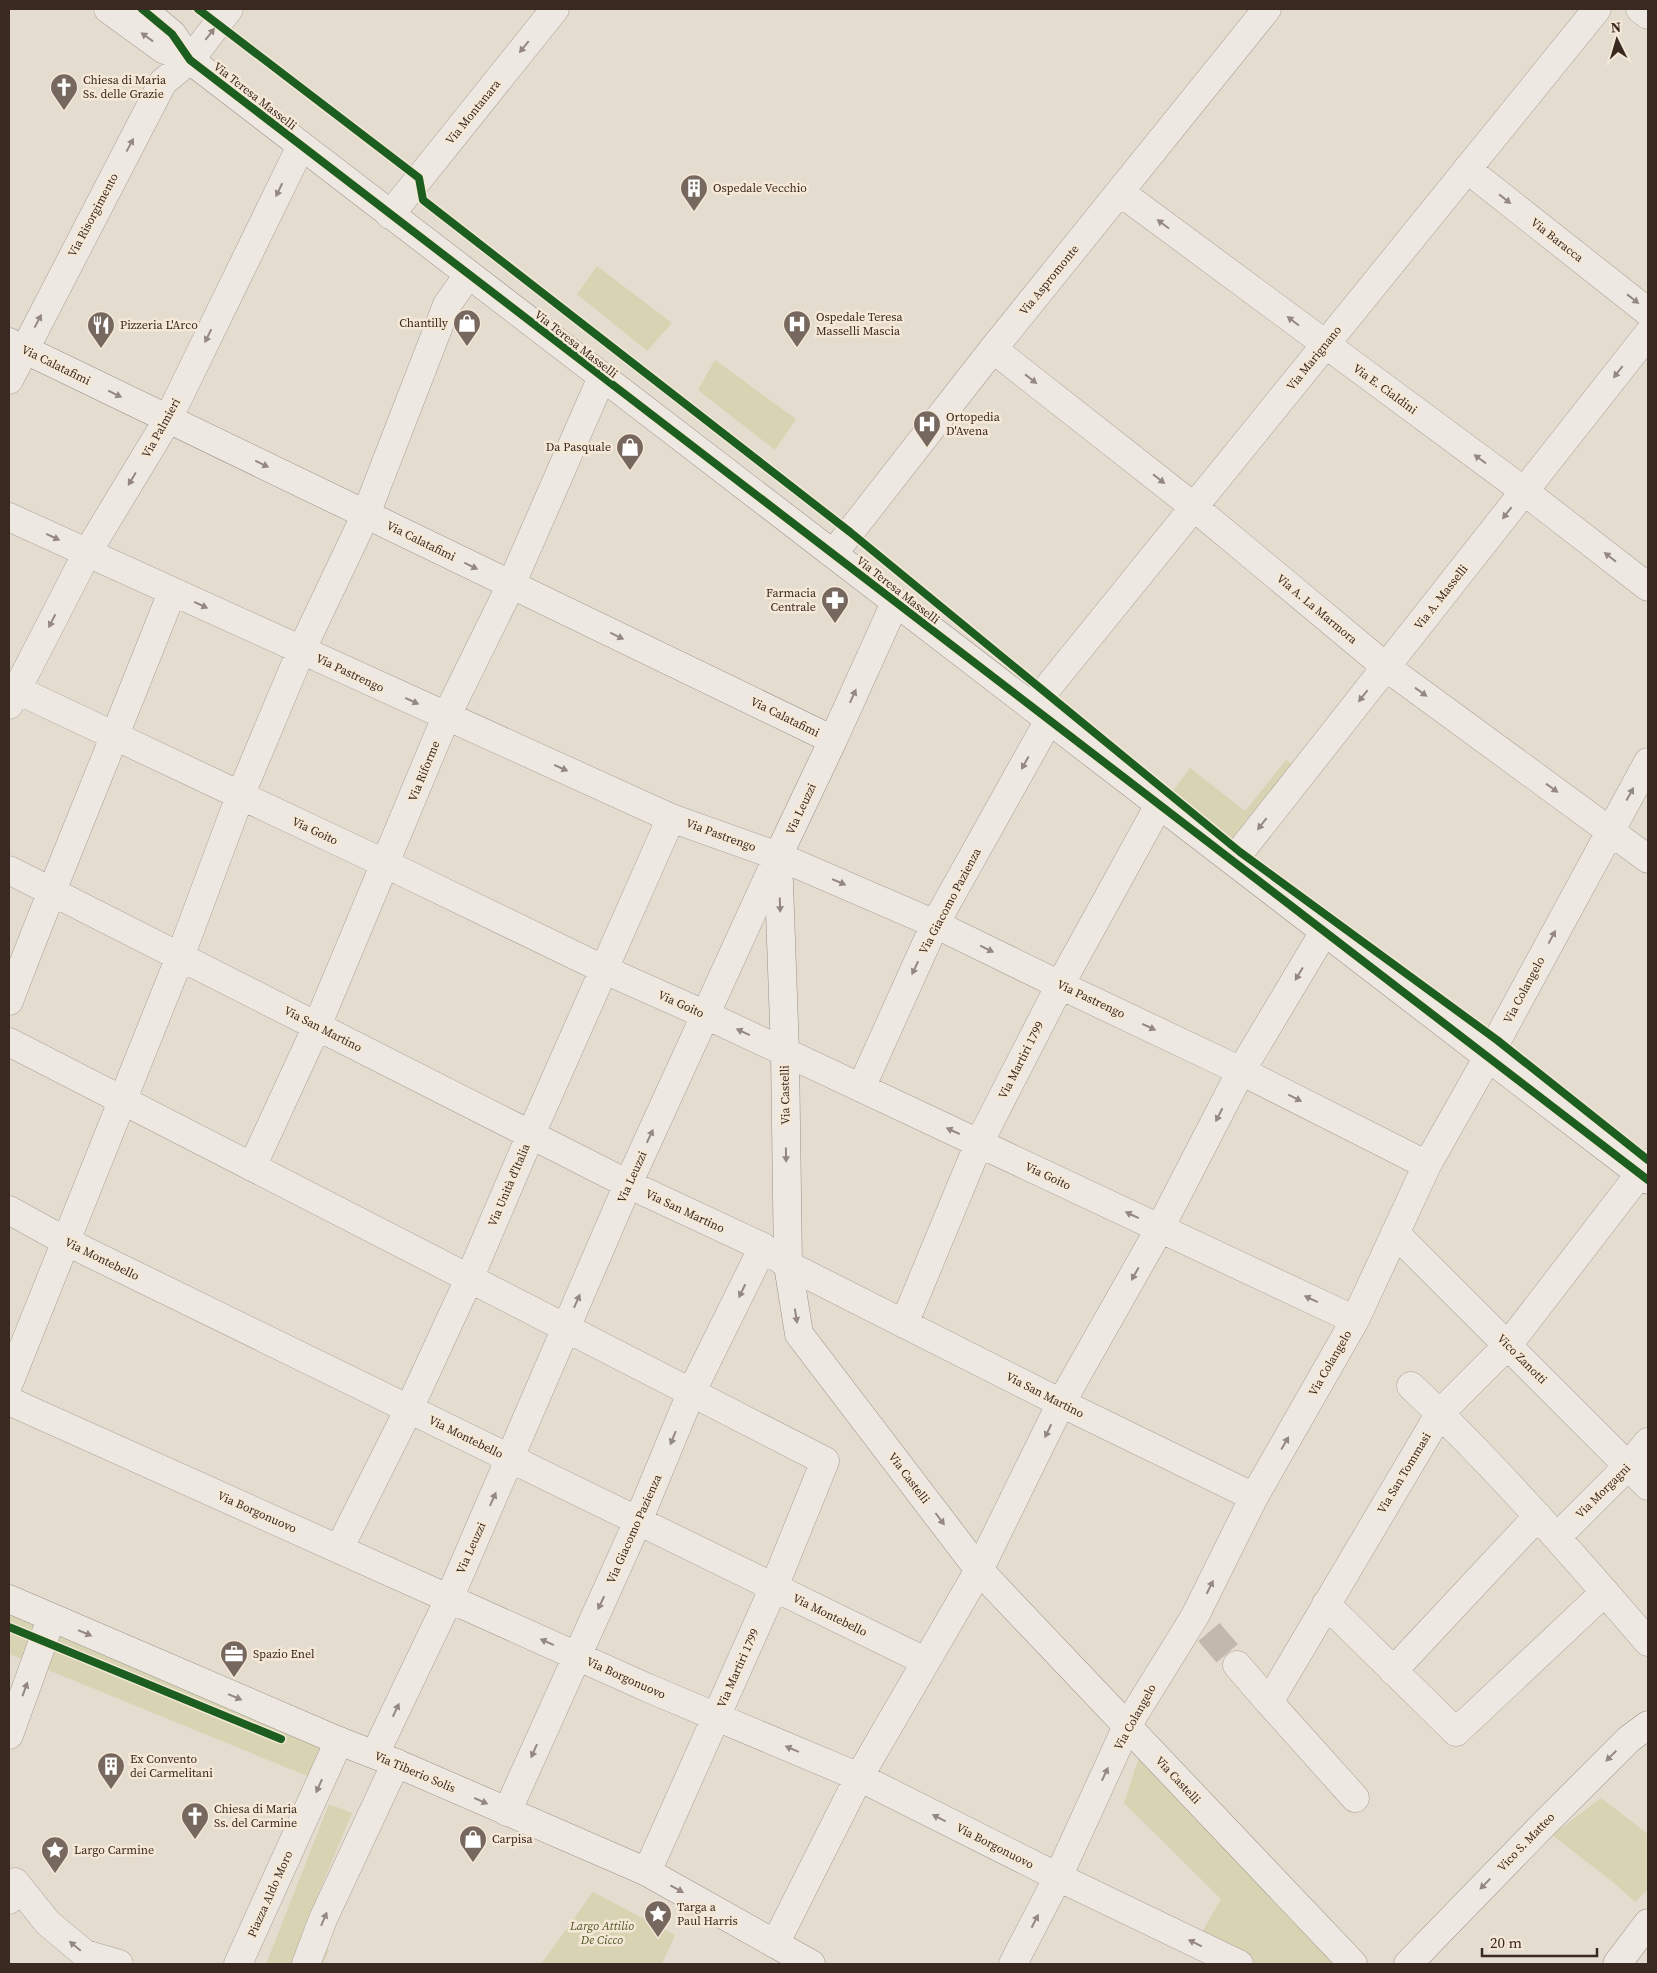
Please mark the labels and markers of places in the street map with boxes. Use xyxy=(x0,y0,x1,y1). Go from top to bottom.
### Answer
church icon: Chiesa di Maria Ss. delle Grazie xyxy=(49,72,79,111)
place label: Chiesa di Maria Ss. delle Grazie xyxy=(83,72,167,102)
building icon: Ospedale Vecchio xyxy=(679,173,709,212)
place label: Ospedale Vecchio xyxy=(713,180,807,196)
shop icon: Chantilly xyxy=(452,308,482,347)
hospital icon: Ospedale Teresa Masselli Mascia xyxy=(782,309,812,348)
place label: Ospedale Teresa Masselli Mascia xyxy=(816,309,904,339)
restaurant icon: Pizzeria L'Arco xyxy=(86,310,116,349)
place label: Chantilly xyxy=(399,315,449,331)
place label: Pizzeria L'Arco xyxy=(120,317,198,333)
hospital icon: Ortopedia D'Avena xyxy=(912,409,942,448)
place label: Ortopedia D'Avena xyxy=(946,409,1001,439)
shop icon: Da Pasquale xyxy=(615,432,645,471)
place label: Da Pasquale xyxy=(546,439,611,455)
place label: Farmacia Centrale xyxy=(766,585,817,615)
pharmacy icon: Farmacia Centrale xyxy=(820,585,850,624)
office icon: Spazio Enel xyxy=(219,1639,249,1678)
place label: Spazio Enel xyxy=(253,1646,315,1662)
building icon: Ex Convento dei Carmelitani xyxy=(96,1751,126,1790)
place label: Ex Convento dei Carmelitani xyxy=(130,1751,213,1781)
church icon: Chiesa di Maria Ss. del Carmine xyxy=(180,1801,210,1840)
place label: Chiesa di Maria Ss. del Carmine xyxy=(214,1801,298,1831)
shop icon: Carpisa xyxy=(458,1824,488,1863)
place label: Carpisa xyxy=(492,1831,533,1847)
place icon: Largo Carmine xyxy=(40,1835,70,1874)
place label: Largo Carmine xyxy=(74,1842,154,1858)
place icon: Targa a Paul Harris xyxy=(643,1899,673,1938)
place label: Targa a Paul Harris xyxy=(677,1899,738,1929)

